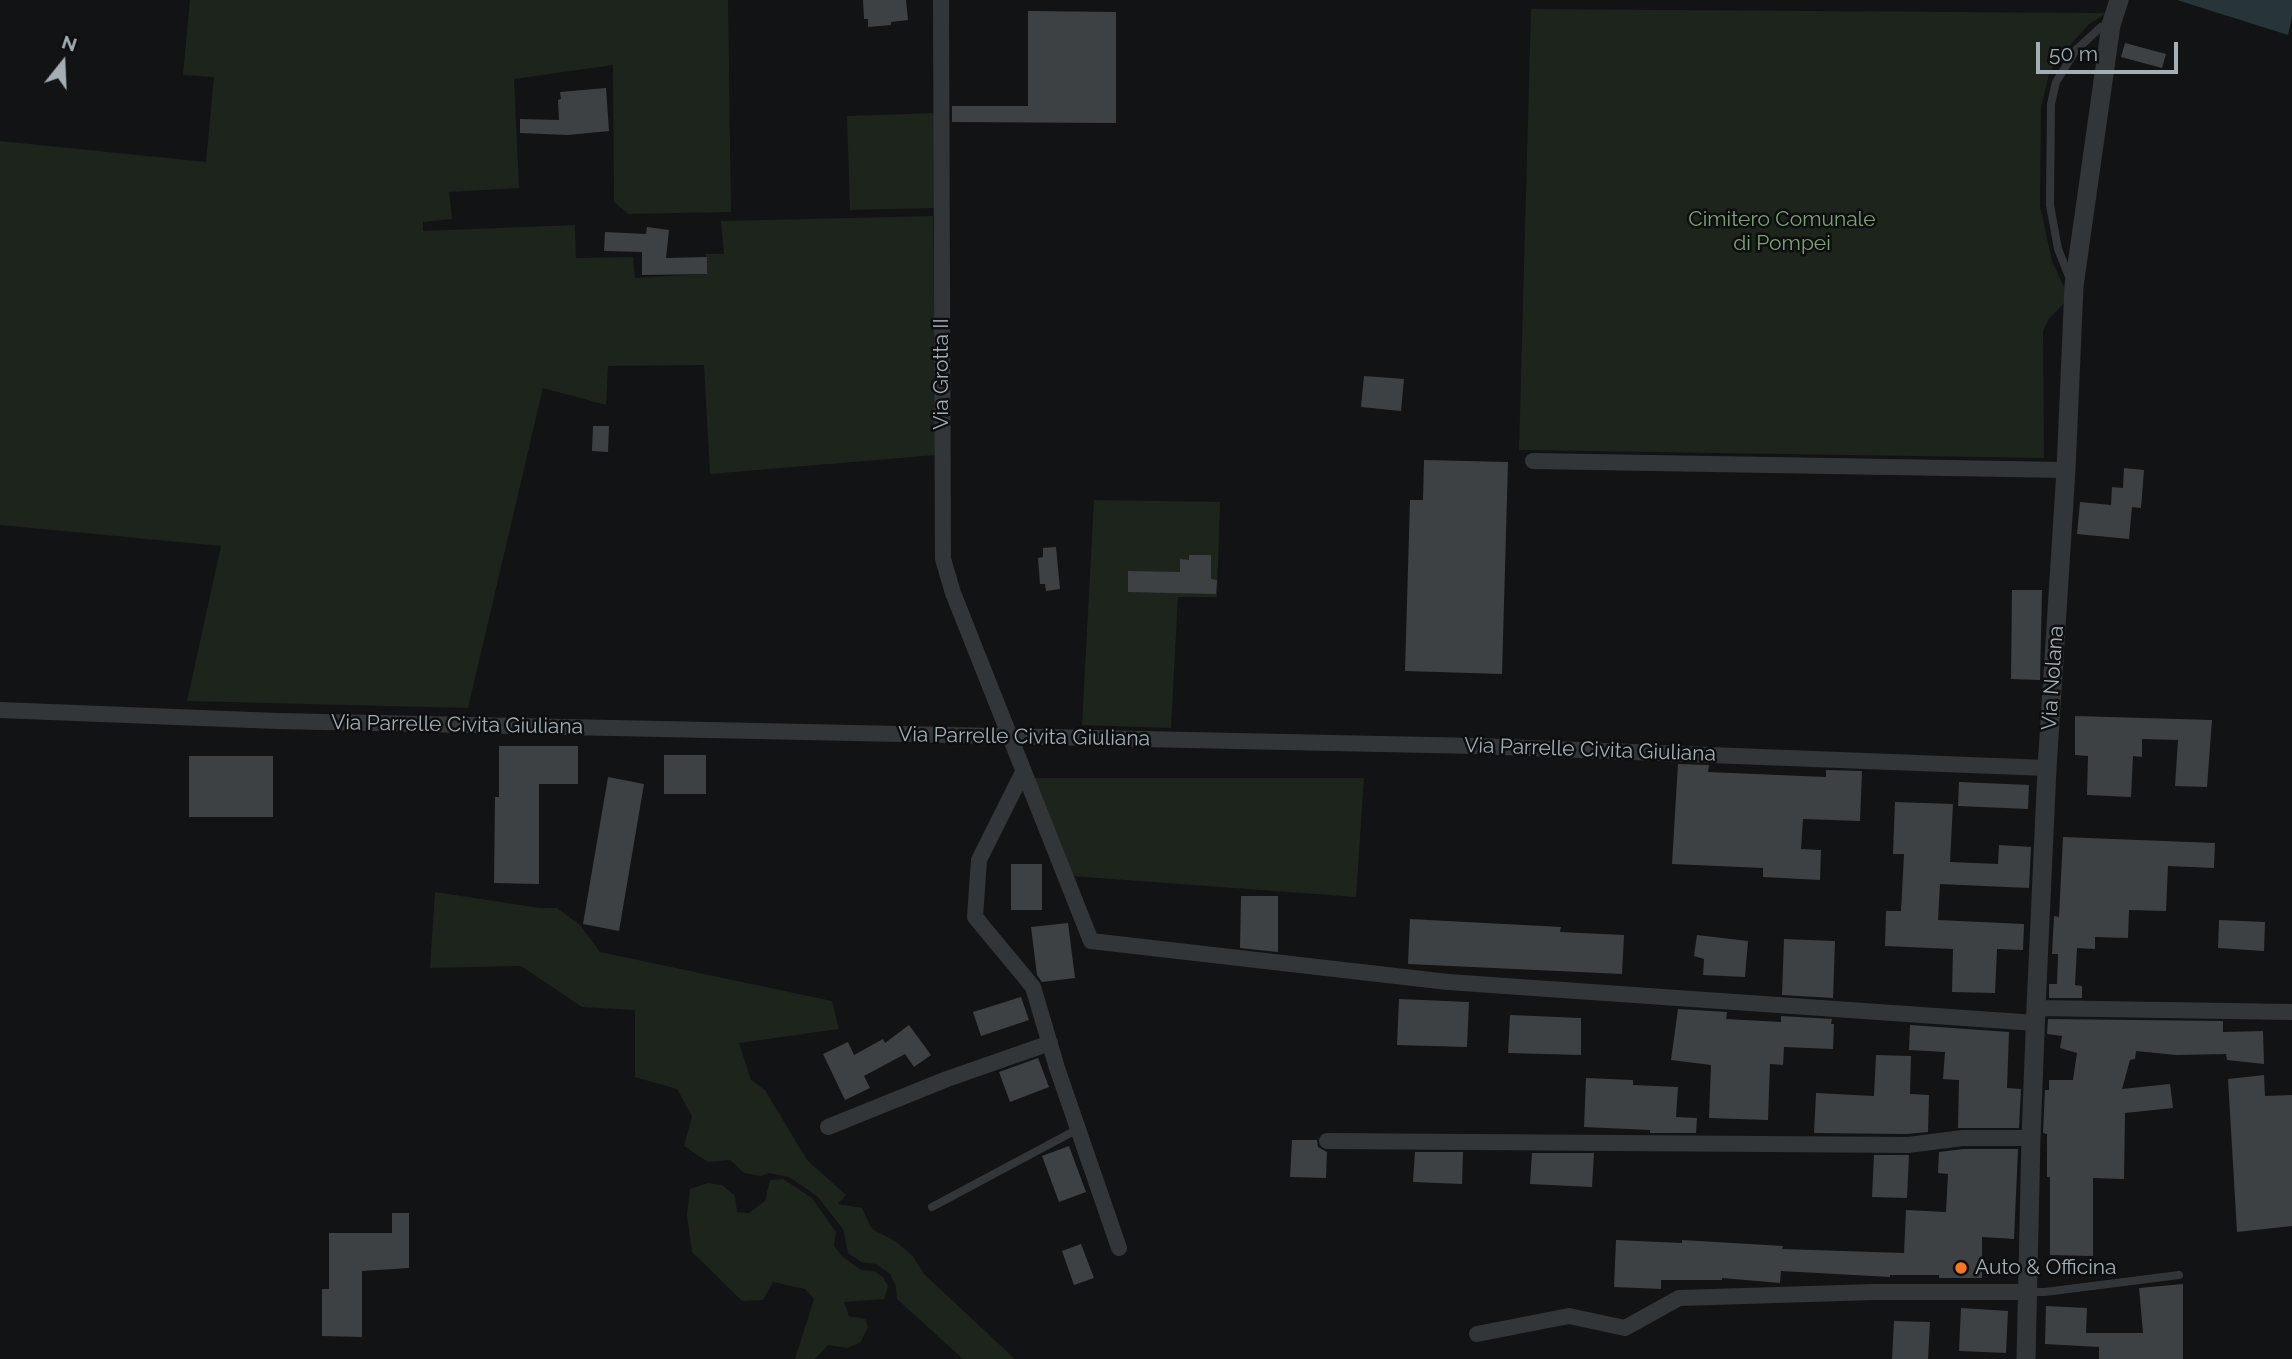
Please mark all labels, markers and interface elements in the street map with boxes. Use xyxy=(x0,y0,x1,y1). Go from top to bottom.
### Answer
north arrow xyxy=(28,28,98,98)
scale bar xyxy=(2040,28,2182,72)
text: N xyxy=(59,30,80,56)
text: 50 m xyxy=(2049,41,2098,66)
park label: Cimitero Comunale di Pompei xyxy=(1688,207,1876,257)
street label: Via Grotta II xyxy=(929,318,955,430)
street label: Via Nolana xyxy=(2037,625,2069,731)
street label: Via Parrelle Civita Giuliana xyxy=(331,710,583,740)
street label: Via Parrelle Civita Giuliana xyxy=(898,722,1150,752)
street label: Via Parrelle Civita Giuliana xyxy=(1464,733,1716,767)
place label: Auto & Officina xyxy=(1975,1255,2116,1281)
marker: Auto & Officina xyxy=(1953,1260,1969,1276)

